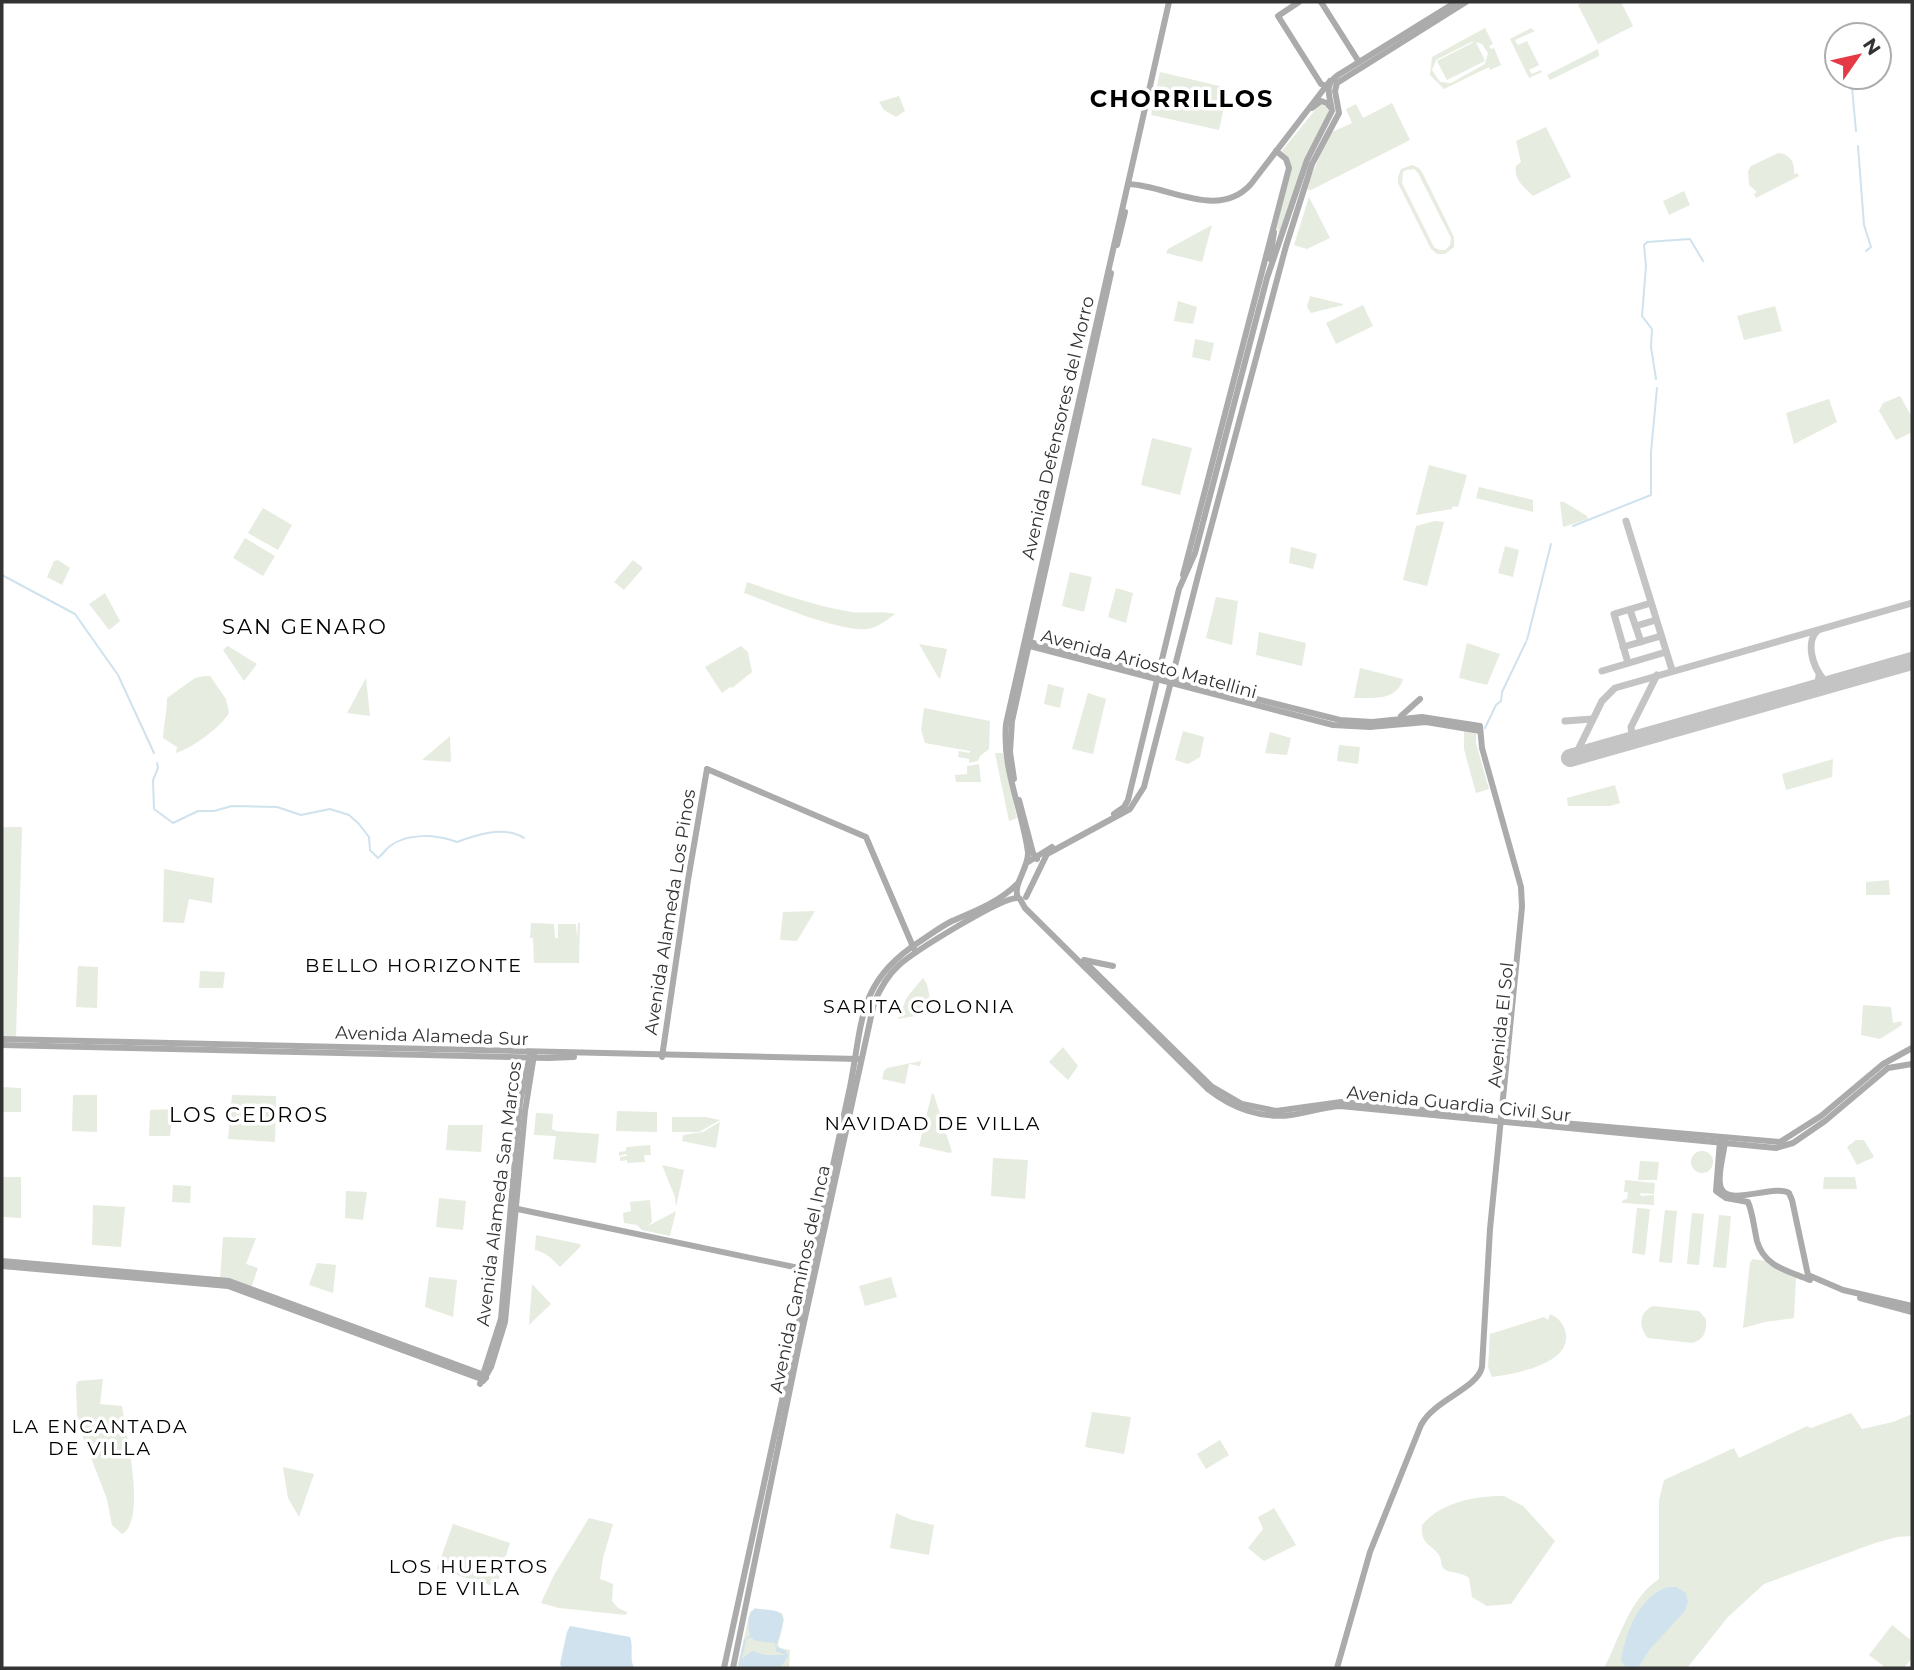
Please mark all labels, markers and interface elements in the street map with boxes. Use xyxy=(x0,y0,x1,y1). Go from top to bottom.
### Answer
north arrow xyxy=(1823,21,1893,91)
text: N xyxy=(1858,34,1886,60)
district label: CHORRILLOS xyxy=(1090,84,1274,113)
street label: Avenida Defensores del Morro xyxy=(1017,294,1099,562)
district label: SAN GENARO xyxy=(222,614,388,639)
street label: Avenida Ariosto Matellini xyxy=(1039,625,1259,703)
street label: Avenida Alameda Los Pinos xyxy=(640,787,700,1036)
district label: BELLO HORIZONTE xyxy=(305,954,523,977)
street label: Avenida El Sol xyxy=(1483,961,1519,1089)
district label: SARITA COLONIA xyxy=(823,995,1015,1018)
street label: Avenida Alameda Sur xyxy=(335,1022,529,1050)
street label: Avenida Alameda San Marcos xyxy=(472,1060,526,1328)
street label: Avenida Guardia Civil Sur xyxy=(1346,1081,1572,1127)
district label: LOS CEDROS xyxy=(169,1102,329,1127)
district label: NAVIDAD DE VILLA xyxy=(824,1112,1042,1135)
street label: Avenida Caminos del Inca xyxy=(765,1163,835,1395)
district label: LA ENCANTADA DE VILLA xyxy=(11,1415,189,1460)
district label: LOS HUERTOS DE VILLA xyxy=(389,1555,549,1600)

